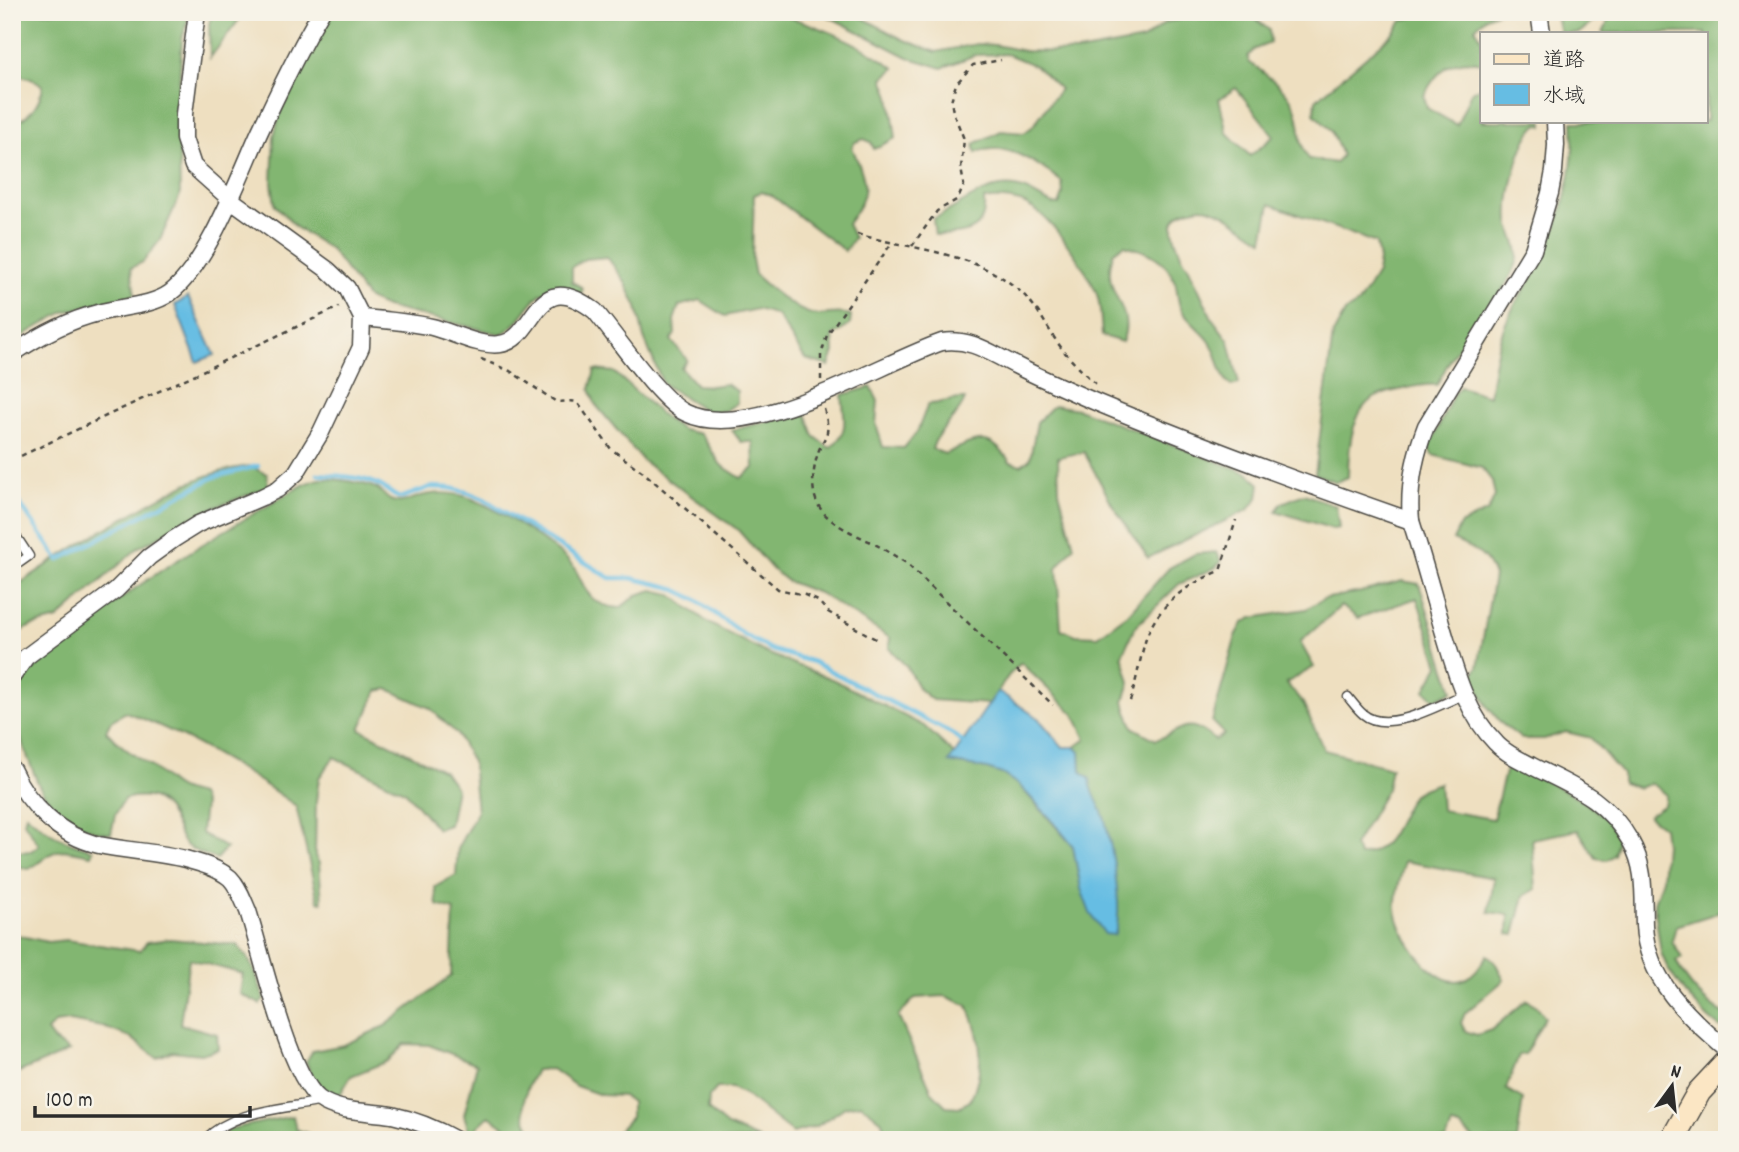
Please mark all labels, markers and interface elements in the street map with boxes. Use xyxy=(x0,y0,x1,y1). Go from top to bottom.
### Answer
legend xyxy=(1480,32,1708,122)
text: 道路 xyxy=(1543,47,1585,77)
text: 水域 xyxy=(1543,83,1585,113)
north arrow xyxy=(1638,1050,1708,1120)
text: N xyxy=(1667,1059,1684,1087)
scale bar xyxy=(35,1075,250,1119)
text: 100 m xyxy=(46,1087,93,1117)

